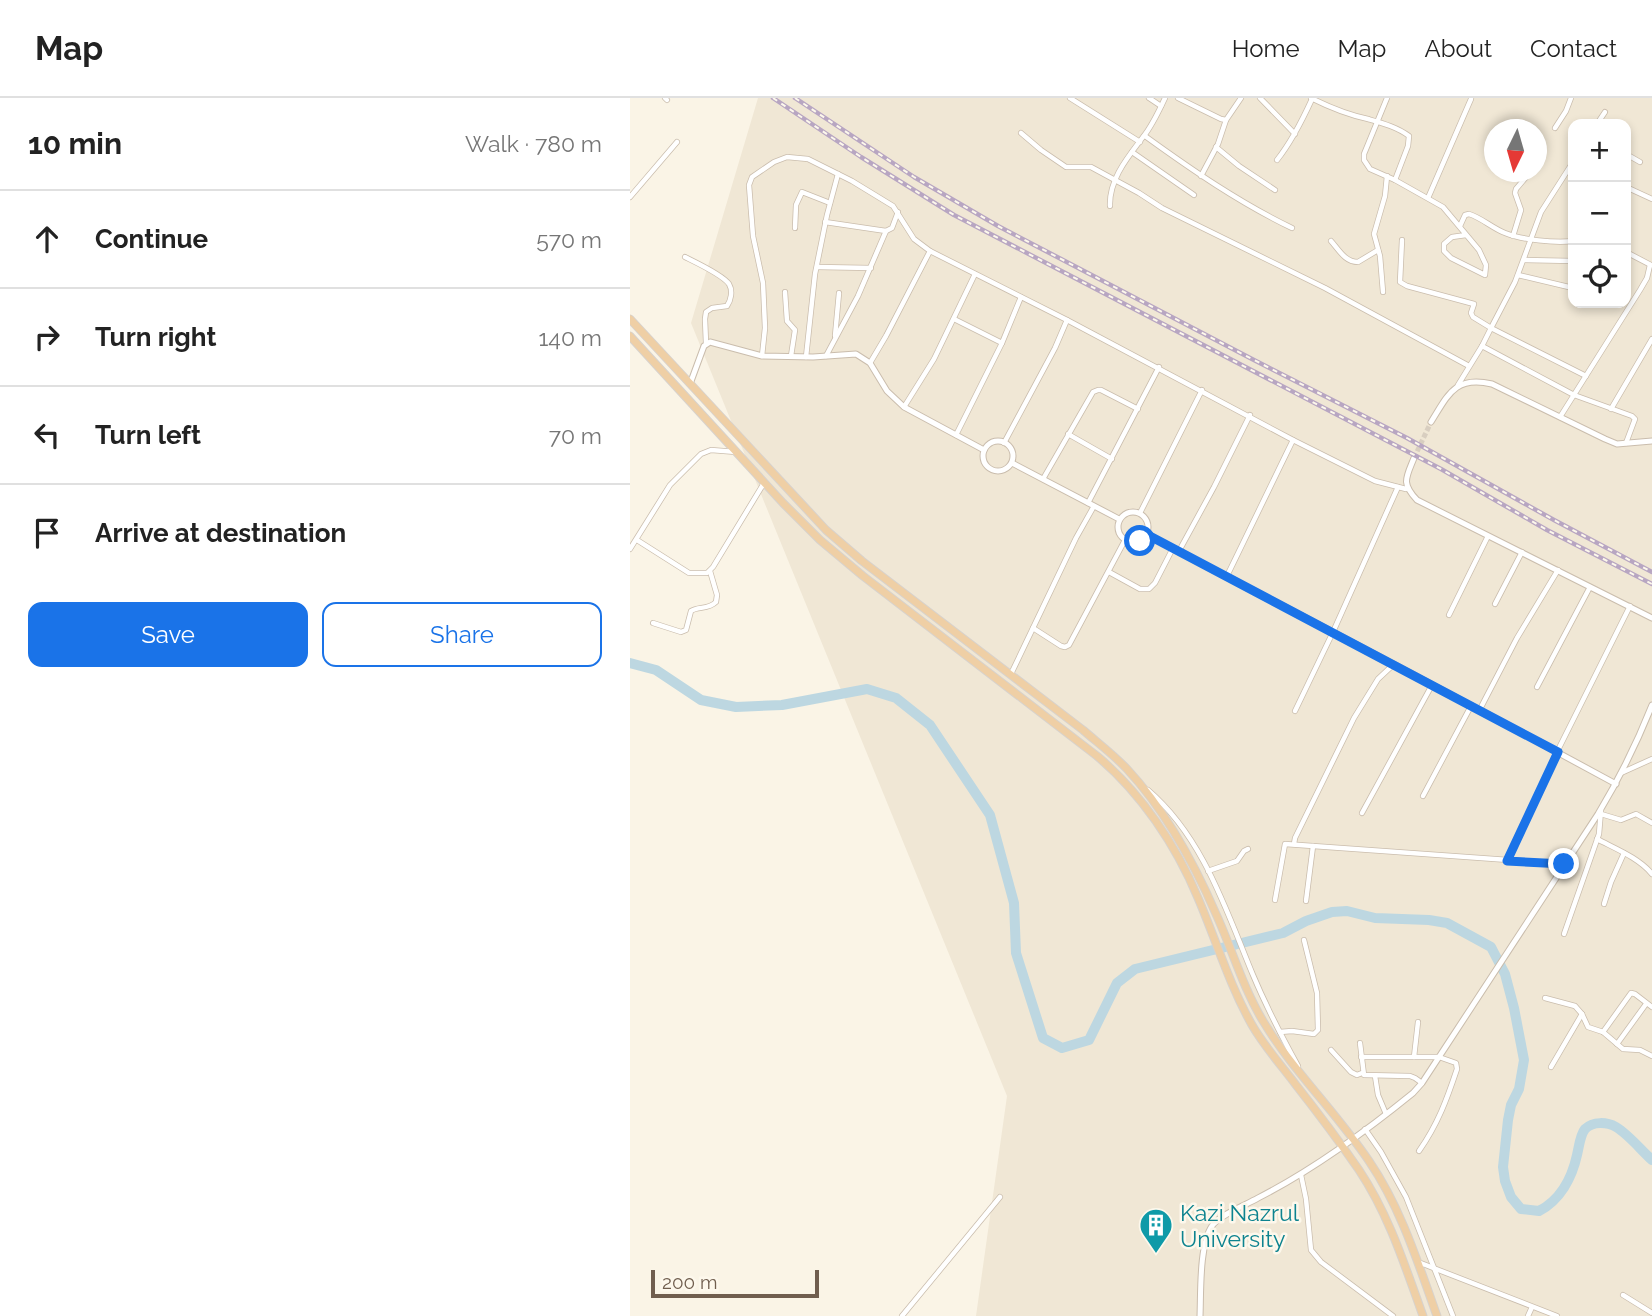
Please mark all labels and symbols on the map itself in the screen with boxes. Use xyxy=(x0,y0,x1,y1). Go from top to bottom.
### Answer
north arrow xyxy=(1484,119,1547,182)
route start xyxy=(1124,525,1155,556)
route end xyxy=(1548,848,1579,879)
place label: Kazi Nazrul University xyxy=(1180,1199,1300,1252)
building icon: Kazi Nazrul University xyxy=(1137,1206,1175,1255)
scale bar xyxy=(651,1267,819,1299)

